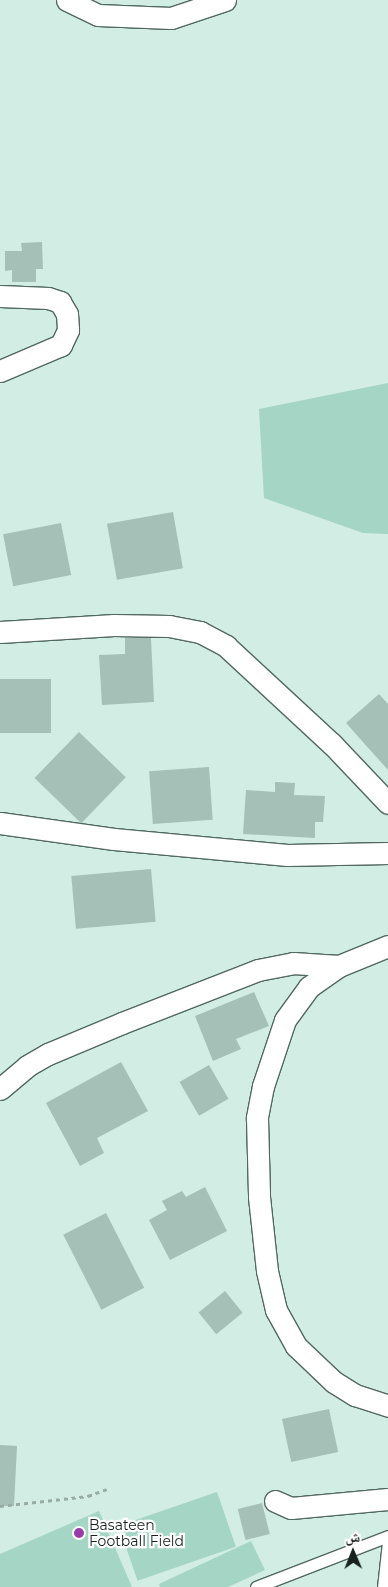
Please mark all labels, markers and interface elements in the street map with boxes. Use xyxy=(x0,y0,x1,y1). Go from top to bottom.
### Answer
place label: Basateen Football Field xyxy=(89,1517,184,1550)
marker: Basateen Football Field xyxy=(73,1527,85,1539)
north arrow xyxy=(328,1527,378,1577)
text: ش xyxy=(345,1528,360,1546)

